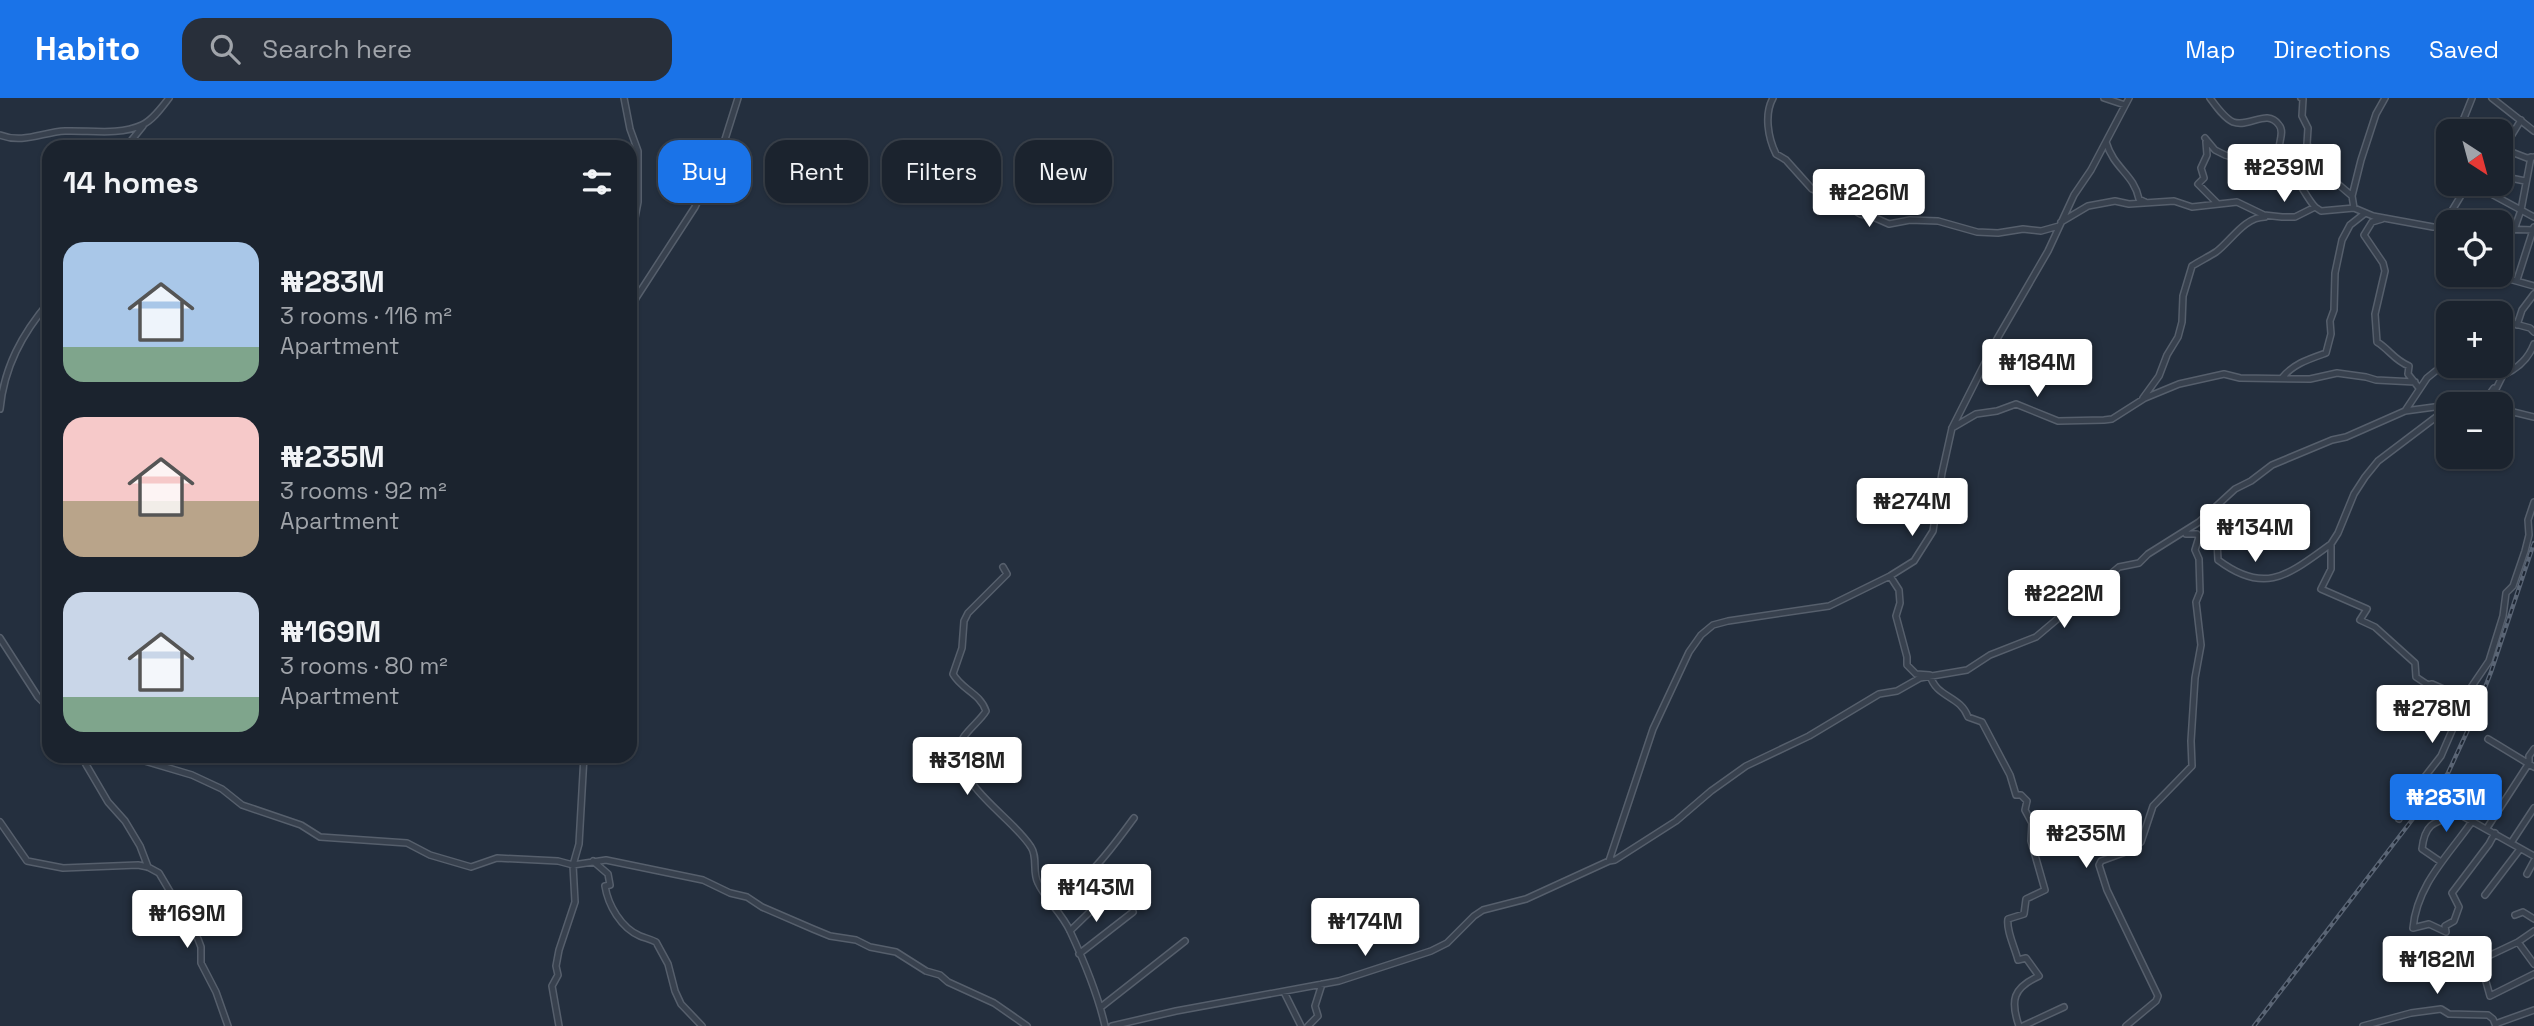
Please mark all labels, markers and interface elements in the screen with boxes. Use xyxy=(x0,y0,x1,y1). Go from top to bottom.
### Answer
search box xyxy=(182,18,672,81)
text: Habito xyxy=(35,28,140,70)
icon: search xyxy=(206,30,244,68)
text: Search here xyxy=(262,32,412,66)
text: Map xyxy=(2185,34,2235,65)
text: Directions xyxy=(2273,34,2391,65)
text: Saved xyxy=(2429,34,2499,65)
north arrow xyxy=(2436,119,2513,196)
map controls xyxy=(2436,119,2513,469)
chip: Buy xyxy=(658,140,751,203)
chip: Rent xyxy=(765,140,868,203)
chip: Filters xyxy=(882,140,1001,203)
chip: New xyxy=(1015,140,1112,203)
pin: ₦239M xyxy=(2235,144,2333,204)
text: ₦239M xyxy=(2244,152,2324,182)
text: 14 homes xyxy=(63,163,199,202)
icon: filters xyxy=(578,163,616,201)
pin: ₦226M xyxy=(1820,170,1918,229)
text: ₦226M xyxy=(1829,177,1909,207)
button: locate xyxy=(2436,210,2513,287)
text: ₦283M xyxy=(280,262,385,301)
icon: home xyxy=(119,270,203,354)
text: 3 rooms · 116 m² xyxy=(280,301,452,331)
button: + xyxy=(2436,301,2513,378)
text: Apartment xyxy=(280,331,400,361)
pin: ₦184M xyxy=(1988,340,2086,399)
text: ₦184M xyxy=(1998,347,2076,377)
button: − xyxy=(2436,392,2513,469)
text: ₦235M xyxy=(280,437,385,476)
icon: home xyxy=(119,445,203,529)
text: 3 rooms · 92 m² xyxy=(280,476,447,506)
pin: ₦274M xyxy=(1863,478,1961,538)
text: ₦274M xyxy=(1873,486,1951,516)
pin: ₦134M xyxy=(2206,504,2304,564)
text: Apartment xyxy=(280,506,400,536)
text: ₦134M xyxy=(2216,512,2294,542)
pin: ₦222M xyxy=(2015,570,2113,630)
text: ₦222M xyxy=(2024,578,2104,608)
text: ₦169M xyxy=(280,612,381,651)
icon: home xyxy=(119,620,203,704)
text: 3 rooms · 80 m² xyxy=(280,651,448,681)
text: Apartment xyxy=(280,681,400,711)
pin: ₦278M xyxy=(2383,686,2481,745)
text: ₦278M xyxy=(2393,693,2471,723)
pin: ₦318M xyxy=(918,738,1016,797)
text: ₦318M xyxy=(929,745,1005,775)
pin: ₦283M xyxy=(2397,774,2495,834)
text: ₦283M xyxy=(2406,782,2486,812)
pin: ₦235M xyxy=(2037,810,2135,870)
text: ₦235M xyxy=(2046,818,2126,848)
pin: ₦143M xyxy=(1047,864,1145,924)
text: ₦143M xyxy=(1057,872,1135,902)
pin: ₦169M xyxy=(138,890,236,950)
text: ₦169M xyxy=(148,898,226,928)
pin: ₦174M xyxy=(1316,898,1414,958)
text: ₦174M xyxy=(1327,906,1403,936)
pin: ₦182M xyxy=(2388,936,2486,996)
text: ₦182M xyxy=(2399,944,2475,974)

